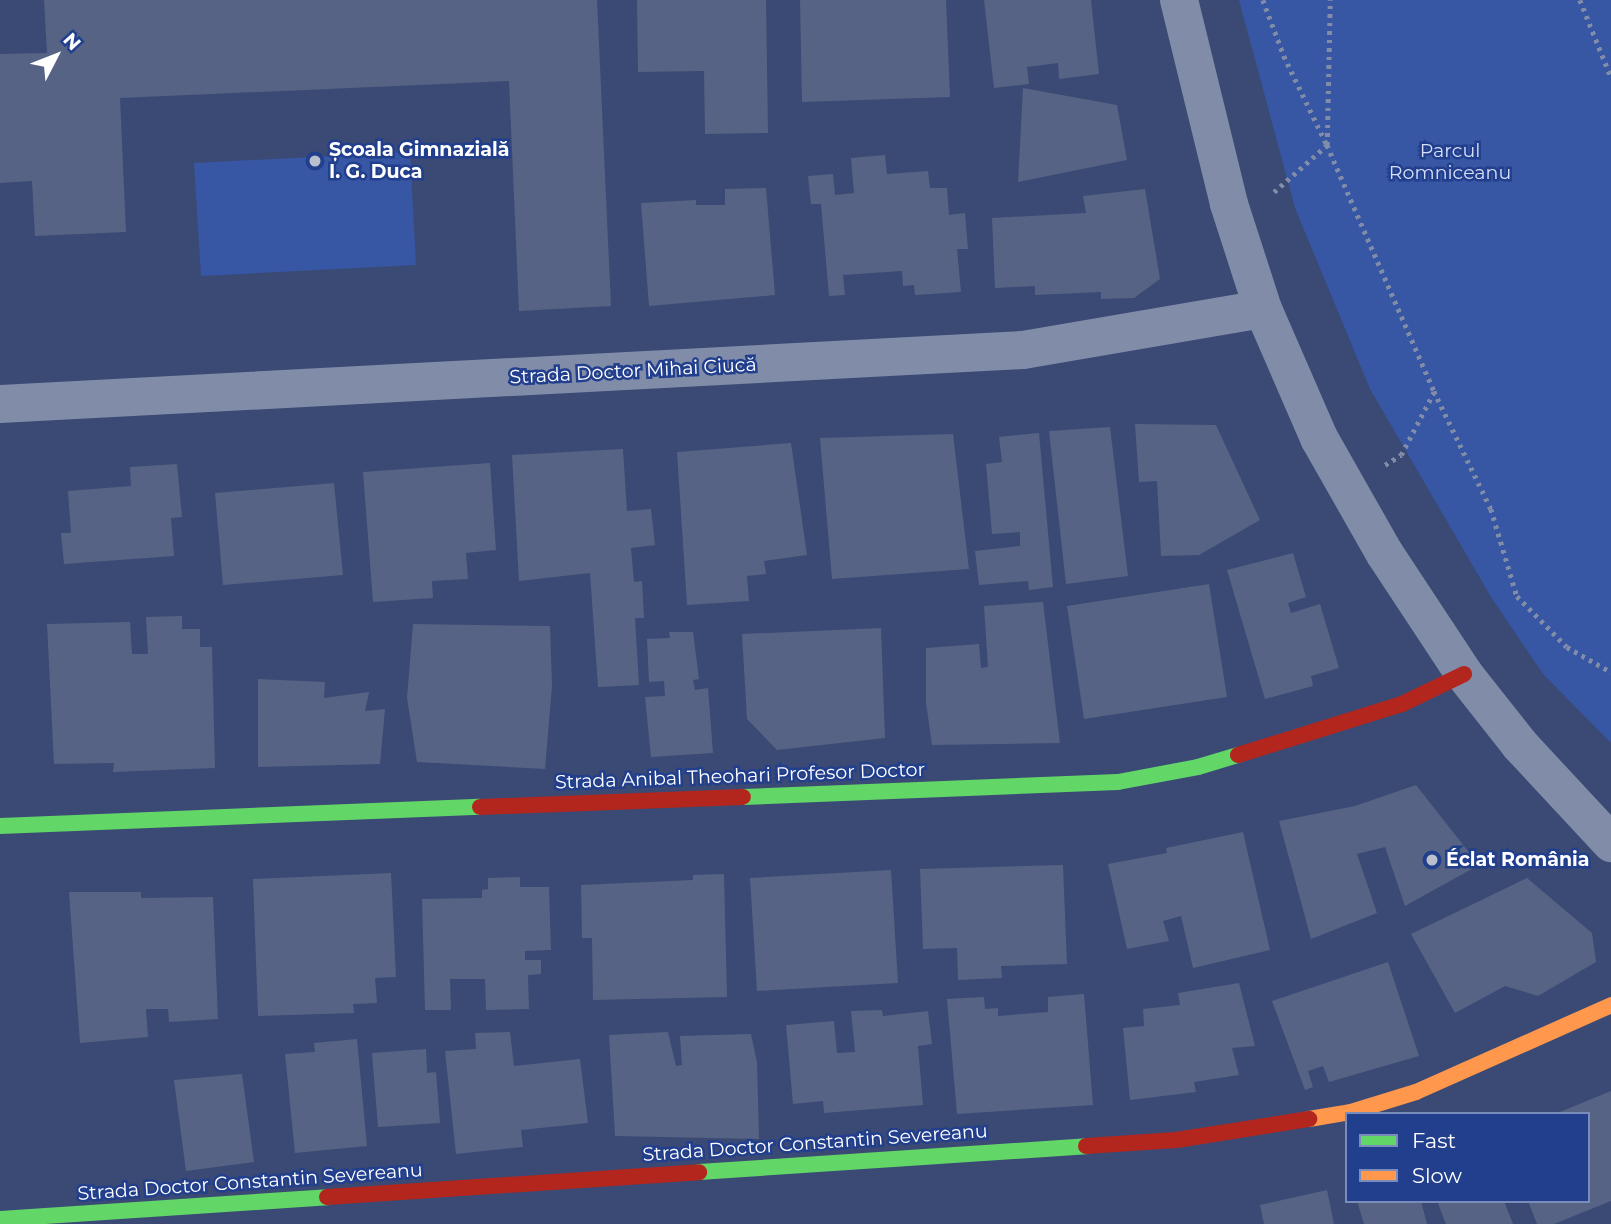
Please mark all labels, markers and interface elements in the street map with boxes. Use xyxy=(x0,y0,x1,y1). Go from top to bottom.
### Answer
north arrow xyxy=(21,21,91,91)
text: N xyxy=(58,28,86,55)
place label: Școala Gimnazială I. G. Duca xyxy=(329,139,509,183)
park label: Parcul Romniceanu xyxy=(1389,140,1511,184)
marker: Școala Gimnazială I. G. Duca xyxy=(307,153,323,169)
street label: Strada Doctor Mihai Ciucă xyxy=(509,353,757,389)
street label: Strada Anibal Theohari Profesor Doctor xyxy=(555,758,925,794)
place label: Éclat România xyxy=(1446,849,1590,871)
marker: Éclat România xyxy=(1424,852,1440,868)
legend xyxy=(1345,1112,1590,1203)
street label: Strada Doctor Constantin Severeanu xyxy=(642,1120,988,1166)
text: Fast xyxy=(1412,1128,1456,1153)
street label: Strada Doctor Constantin Severeanu xyxy=(77,1159,423,1205)
text: Slow xyxy=(1412,1163,1462,1188)

